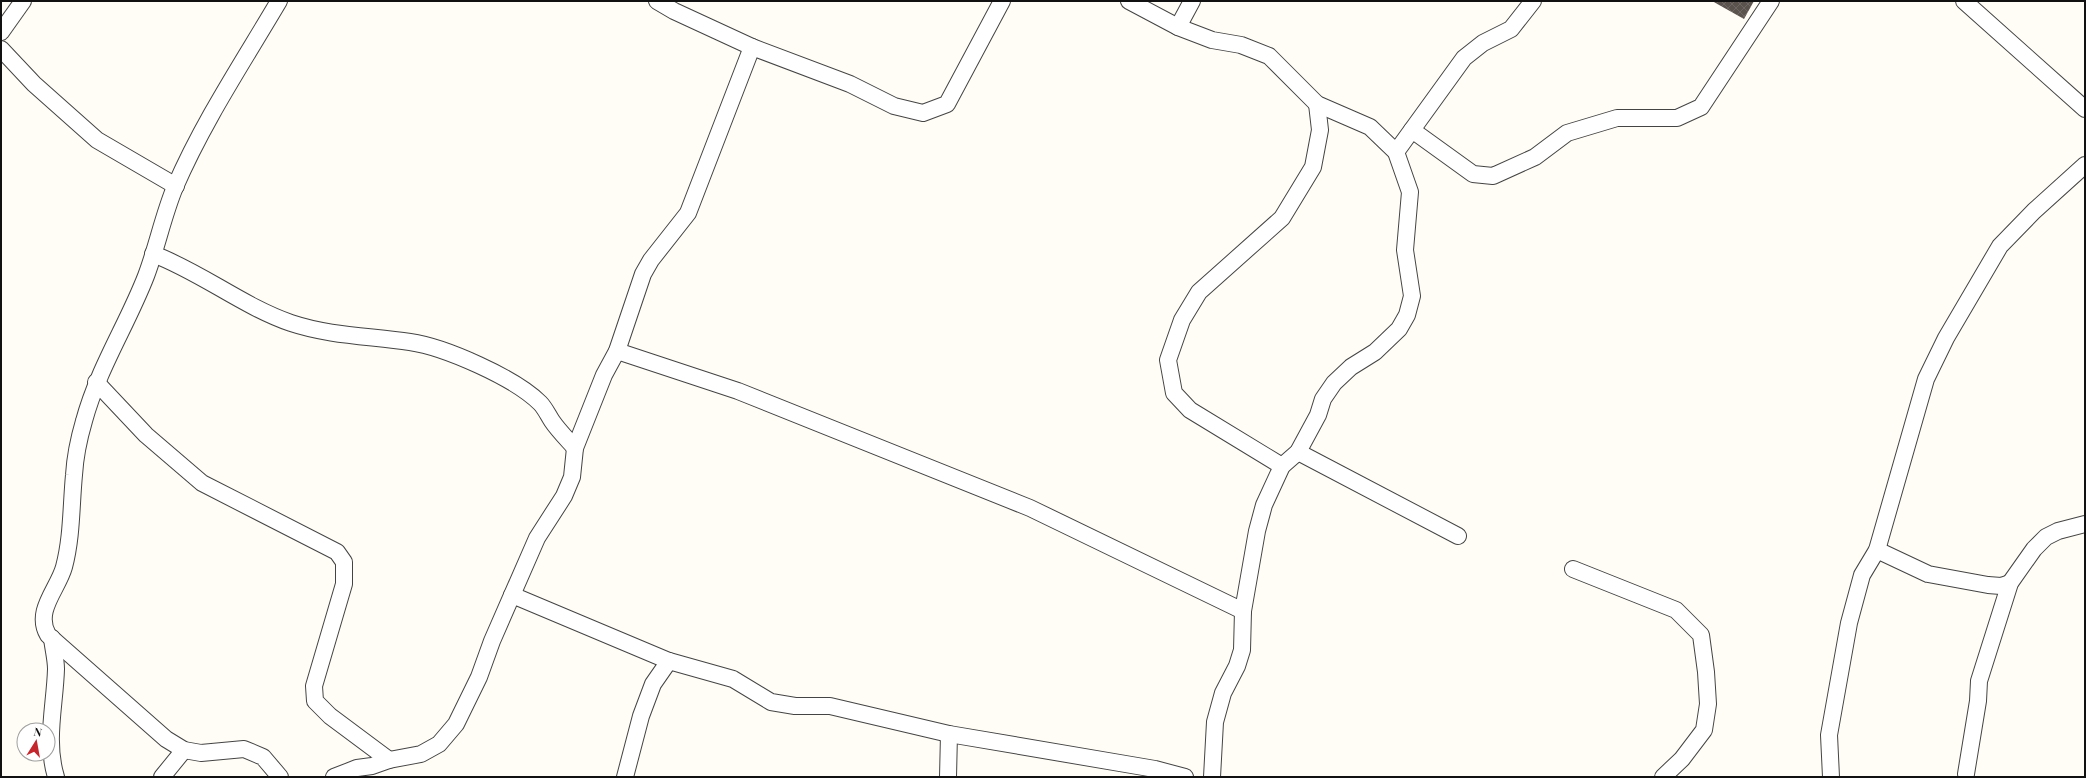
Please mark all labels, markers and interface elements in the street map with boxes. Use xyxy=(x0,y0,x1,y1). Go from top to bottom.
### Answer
north arrow xyxy=(16,722,56,762)
text: N xyxy=(33,724,43,740)

